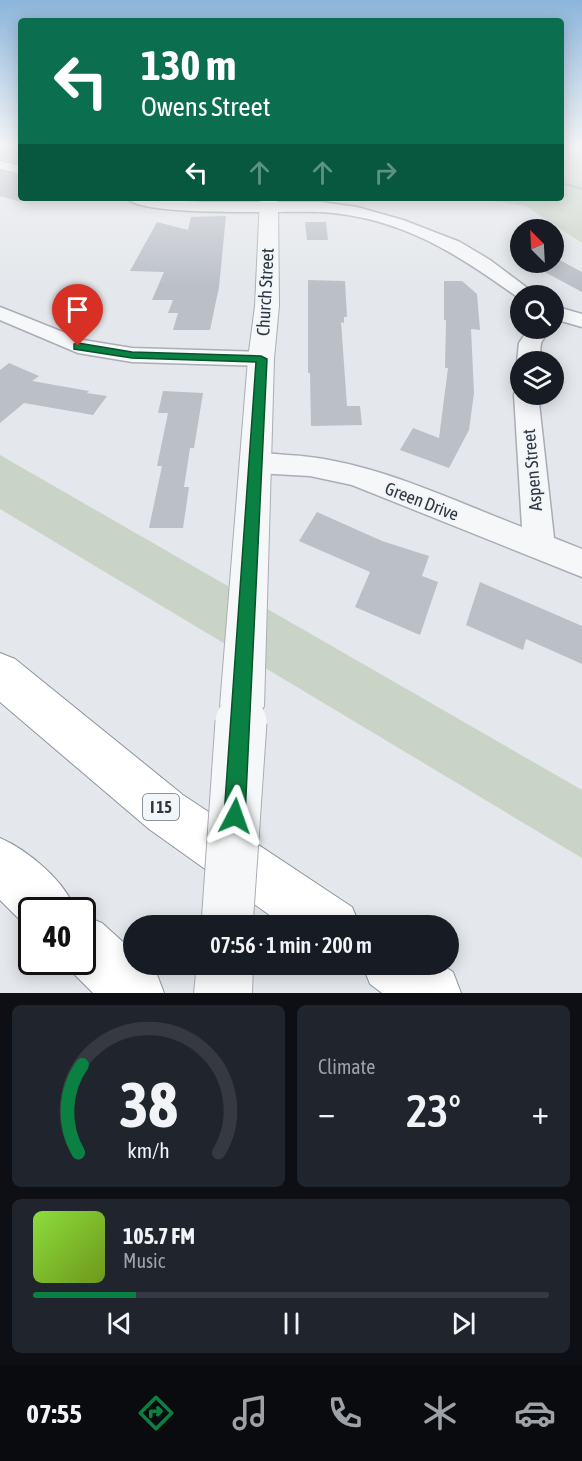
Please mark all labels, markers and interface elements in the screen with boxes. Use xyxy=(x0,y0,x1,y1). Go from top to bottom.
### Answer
text: 130 m xyxy=(141,41,236,89)
icon: left xyxy=(42,42,120,120)
text: Owens Street xyxy=(141,91,270,122)
icon: left xyxy=(180,156,213,189)
icon: ahead xyxy=(243,156,276,189)
icon: ahead xyxy=(306,156,339,189)
icon: right xyxy=(369,156,402,189)
north arrow xyxy=(510,219,564,273)
map controls xyxy=(510,219,564,405)
street label: Church Street xyxy=(252,247,278,337)
pin xyxy=(52,284,103,346)
button: search xyxy=(510,285,564,339)
icon: arrive xyxy=(61,293,94,326)
button: layers xyxy=(510,351,564,405)
street label: Aspen Street xyxy=(518,428,546,512)
street label: Green Drive xyxy=(382,477,462,525)
position arrow xyxy=(203,784,267,848)
road number: I 15 xyxy=(143,794,179,820)
speed limit sign: 40 xyxy=(18,897,96,975)
text: 07:56 · 1 min · 200 m xyxy=(210,932,372,958)
text: Climate xyxy=(318,1055,375,1078)
text: 38 xyxy=(119,1069,178,1140)
text: 23° xyxy=(406,1085,461,1137)
text: − xyxy=(318,1093,335,1131)
text: + xyxy=(532,1093,549,1131)
text: km/h xyxy=(127,1138,170,1163)
text: 105.7 FM xyxy=(123,1223,195,1249)
text: Music xyxy=(123,1249,165,1272)
icon: previous xyxy=(103,1307,136,1340)
icon: pause xyxy=(275,1307,308,1340)
icon: next xyxy=(447,1307,480,1340)
icon: directions xyxy=(135,1392,177,1434)
icon: music xyxy=(229,1392,271,1434)
icon: phone xyxy=(324,1392,366,1434)
icon: climate xyxy=(419,1392,461,1434)
icon: car xyxy=(514,1392,556,1434)
text: 07:55 xyxy=(26,1398,82,1429)

